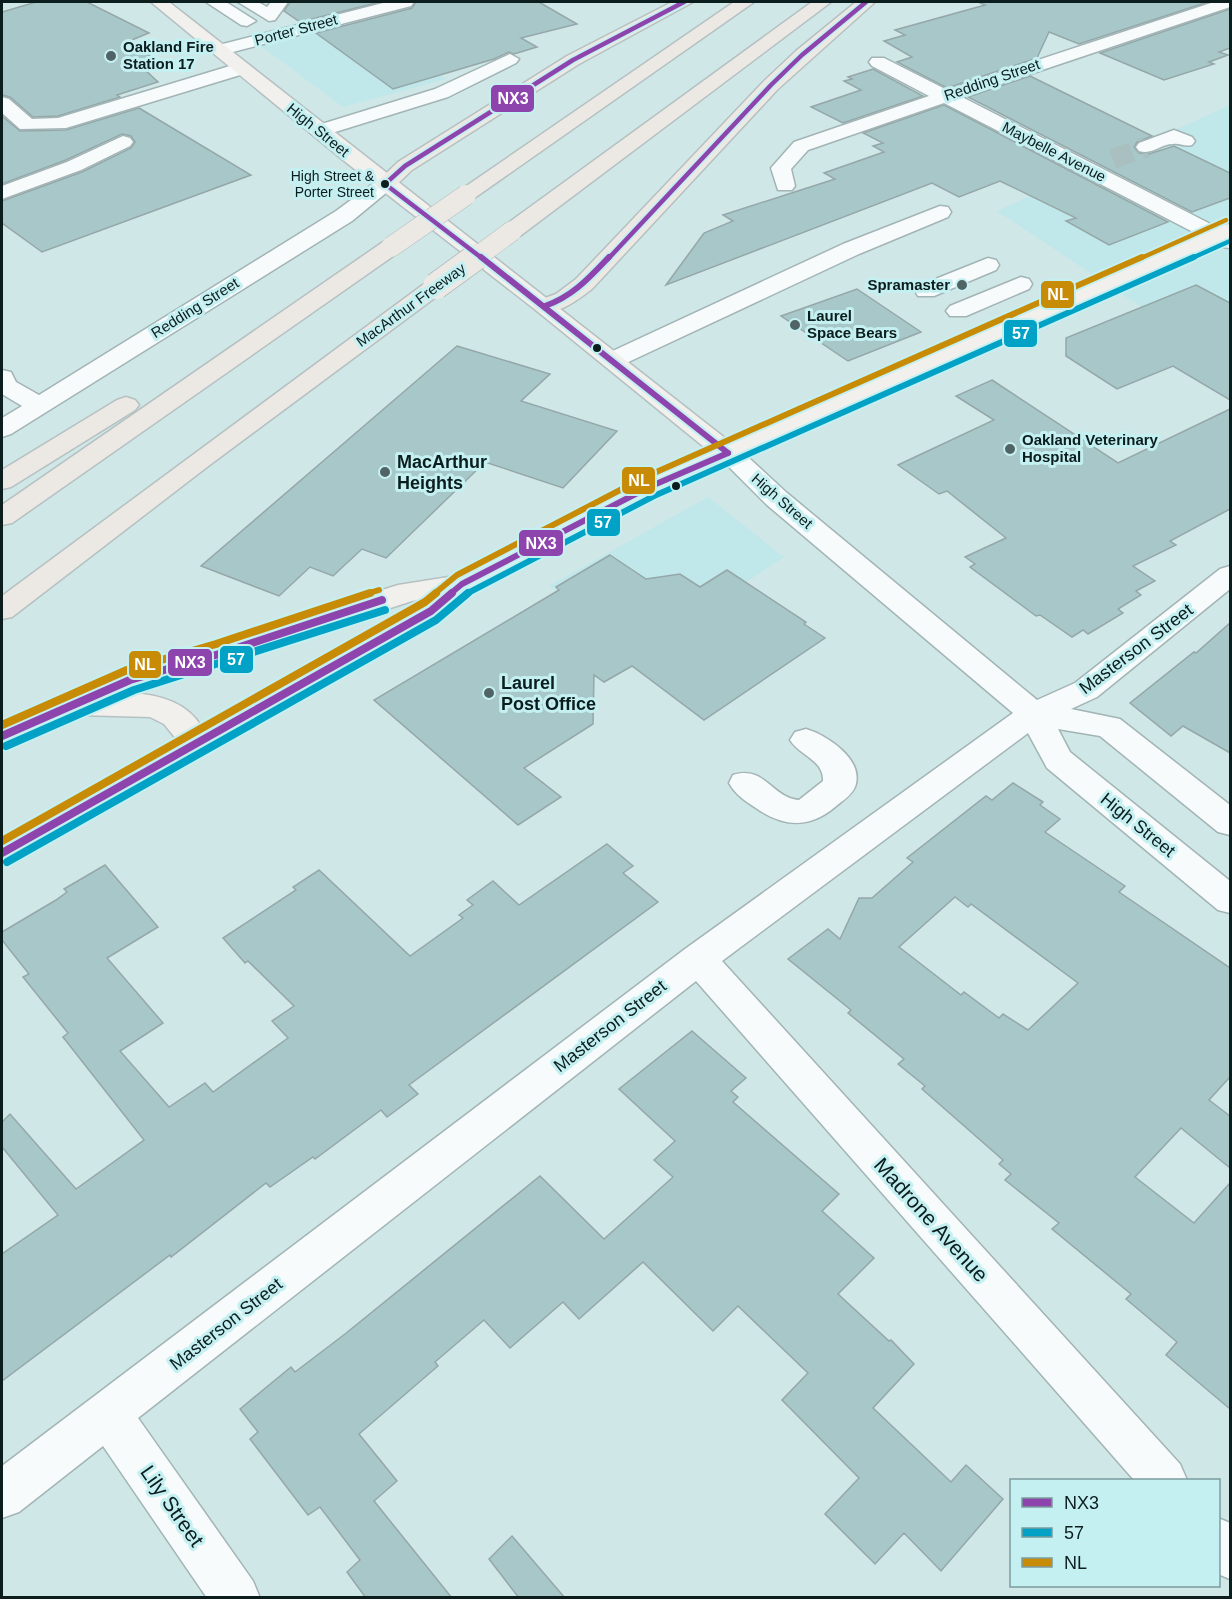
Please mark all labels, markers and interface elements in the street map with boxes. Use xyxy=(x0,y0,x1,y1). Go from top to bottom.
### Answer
street label: Porter Street xyxy=(253,10,340,49)
place label: Oakland Fire Station 17 xyxy=(123,38,214,72)
marker: Oakland Fire Station 17 xyxy=(104,49,118,63)
street label: Redding Street xyxy=(942,55,1043,104)
line badge: NX3 xyxy=(490,84,535,113)
text: NX3 xyxy=(497,90,529,107)
street label: High Street xyxy=(284,99,353,160)
street label: Maybelle Avenue xyxy=(1000,118,1109,185)
place label: High Street & Porter Street xyxy=(291,168,375,200)
marker: High Street & Porter Street xyxy=(379,178,391,190)
street label: MacArthur Freeway xyxy=(353,259,469,350)
street label: Redding Street xyxy=(148,273,242,341)
place label: Spramaster xyxy=(867,276,950,293)
marker: Spramaster xyxy=(955,278,969,292)
line badge: NL xyxy=(1040,280,1075,309)
text: NL xyxy=(1047,286,1069,303)
place label: Laurel Space Bears xyxy=(807,307,897,341)
marker: Laurel Space Bears xyxy=(788,318,802,332)
line badge: 57 xyxy=(1003,319,1038,348)
text: 57 xyxy=(1012,325,1030,342)
unlabelled marker xyxy=(591,342,603,354)
place label: Oakland Veterinary Hospital xyxy=(1022,431,1159,465)
marker: Oakland Veterinary Hospital xyxy=(1003,442,1017,456)
place label: MacArthur Heights xyxy=(397,452,487,493)
marker: MacArthur Heights xyxy=(378,465,392,479)
line badge: NL xyxy=(621,466,656,495)
street label: High Street xyxy=(748,470,817,532)
text: NL xyxy=(628,472,650,489)
unlabelled marker xyxy=(670,480,682,492)
line badge: 57 xyxy=(586,508,621,537)
text: 57 xyxy=(594,514,612,531)
line badge: NX3 xyxy=(518,529,564,557)
text: NX3 xyxy=(525,535,557,552)
street label: Masterson Street xyxy=(1075,600,1197,698)
line badge: 57 xyxy=(219,645,254,674)
line badge: NX3 xyxy=(167,648,213,677)
line badge: NL xyxy=(128,650,162,679)
text: 57 xyxy=(227,651,245,668)
text: NX3 xyxy=(174,654,206,671)
text: NL xyxy=(134,656,156,673)
place label: Laurel Post Office xyxy=(501,673,596,714)
marker: Laurel Post Office xyxy=(482,686,496,700)
street label: High Street xyxy=(1097,789,1179,861)
street label: Masterson Street xyxy=(550,976,670,1076)
street label: Madrone Avenue xyxy=(870,1153,993,1286)
street label: Masterson Street xyxy=(166,1274,286,1374)
street label: Lily Street xyxy=(136,1461,209,1551)
legend xyxy=(1010,1479,1220,1587)
text: NX3 xyxy=(1064,1493,1099,1513)
text: 57 xyxy=(1064,1523,1084,1543)
text: NL xyxy=(1064,1553,1087,1573)

